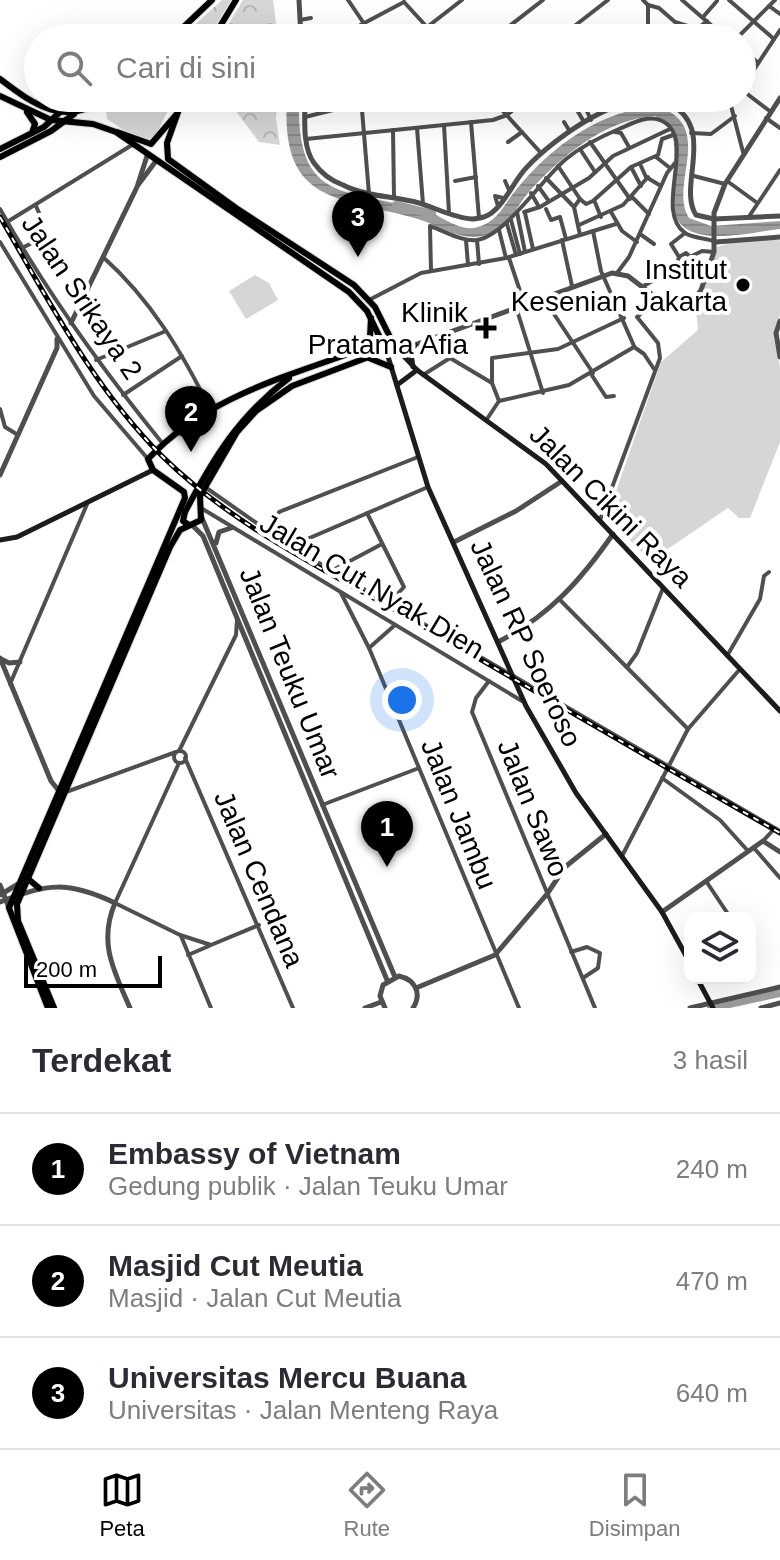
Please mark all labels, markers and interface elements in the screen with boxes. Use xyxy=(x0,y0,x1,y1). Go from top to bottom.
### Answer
search box xyxy=(24,24,756,112)
icon: search xyxy=(52,46,96,90)
text: Cari di sini xyxy=(116,51,256,84)
pin: 3 xyxy=(332,191,384,257)
street label: Jalan Srikaya 2 xyxy=(16,209,148,385)
place label: Institut Kesenian Jakarta xyxy=(511,254,727,317)
marker: Institut Kesenian Jakarta xyxy=(734,276,752,294)
place label: Klinik Pratama Afia xyxy=(308,297,469,360)
marker: Klinik Pratama Afia xyxy=(475,317,497,339)
pin: 2 xyxy=(165,386,217,452)
street label: Jalan Cikini Raya xyxy=(524,419,699,594)
street label: Jalan Cut Nyak Dien xyxy=(255,507,489,665)
street label: Jalan RP Soeroso xyxy=(464,534,588,752)
street label: Jalan Teuku Umar xyxy=(233,563,347,783)
your location xyxy=(382,680,422,720)
street label: Jalan Jambu xyxy=(415,735,503,893)
street label: Jalan Sawo xyxy=(492,735,574,881)
street label: Jalan Cendana xyxy=(208,786,310,972)
pin: 1 xyxy=(361,801,413,867)
map controls xyxy=(684,912,756,984)
button: layers xyxy=(684,912,756,984)
scale bar xyxy=(24,952,162,988)
text: 200 m xyxy=(36,957,97,982)
text: Terdekat xyxy=(32,1041,171,1079)
text: 3 hasil xyxy=(673,1045,748,1075)
text: Embassy of Vietnam xyxy=(108,1137,401,1170)
text: 1 xyxy=(51,1154,65,1184)
text: 240 m xyxy=(676,1154,748,1184)
text: Gedung publik · Jalan Teuku Umar xyxy=(108,1171,508,1201)
text: Masjid Cut Meutia xyxy=(108,1249,363,1282)
text: 2 xyxy=(51,1266,65,1296)
text: 470 m xyxy=(676,1266,748,1296)
text: Masjid · Jalan Cut Meutia xyxy=(108,1283,401,1313)
text: Universitas Mercu Buana xyxy=(108,1361,466,1394)
text: 3 xyxy=(51,1378,65,1408)
text: 640 m xyxy=(676,1378,748,1408)
text: Universitas · Jalan Menteng Raya xyxy=(108,1395,498,1425)
tab: Peta xyxy=(99,1468,145,1542)
tab: Rute xyxy=(344,1468,390,1542)
tab: Disimpan xyxy=(589,1468,681,1542)

